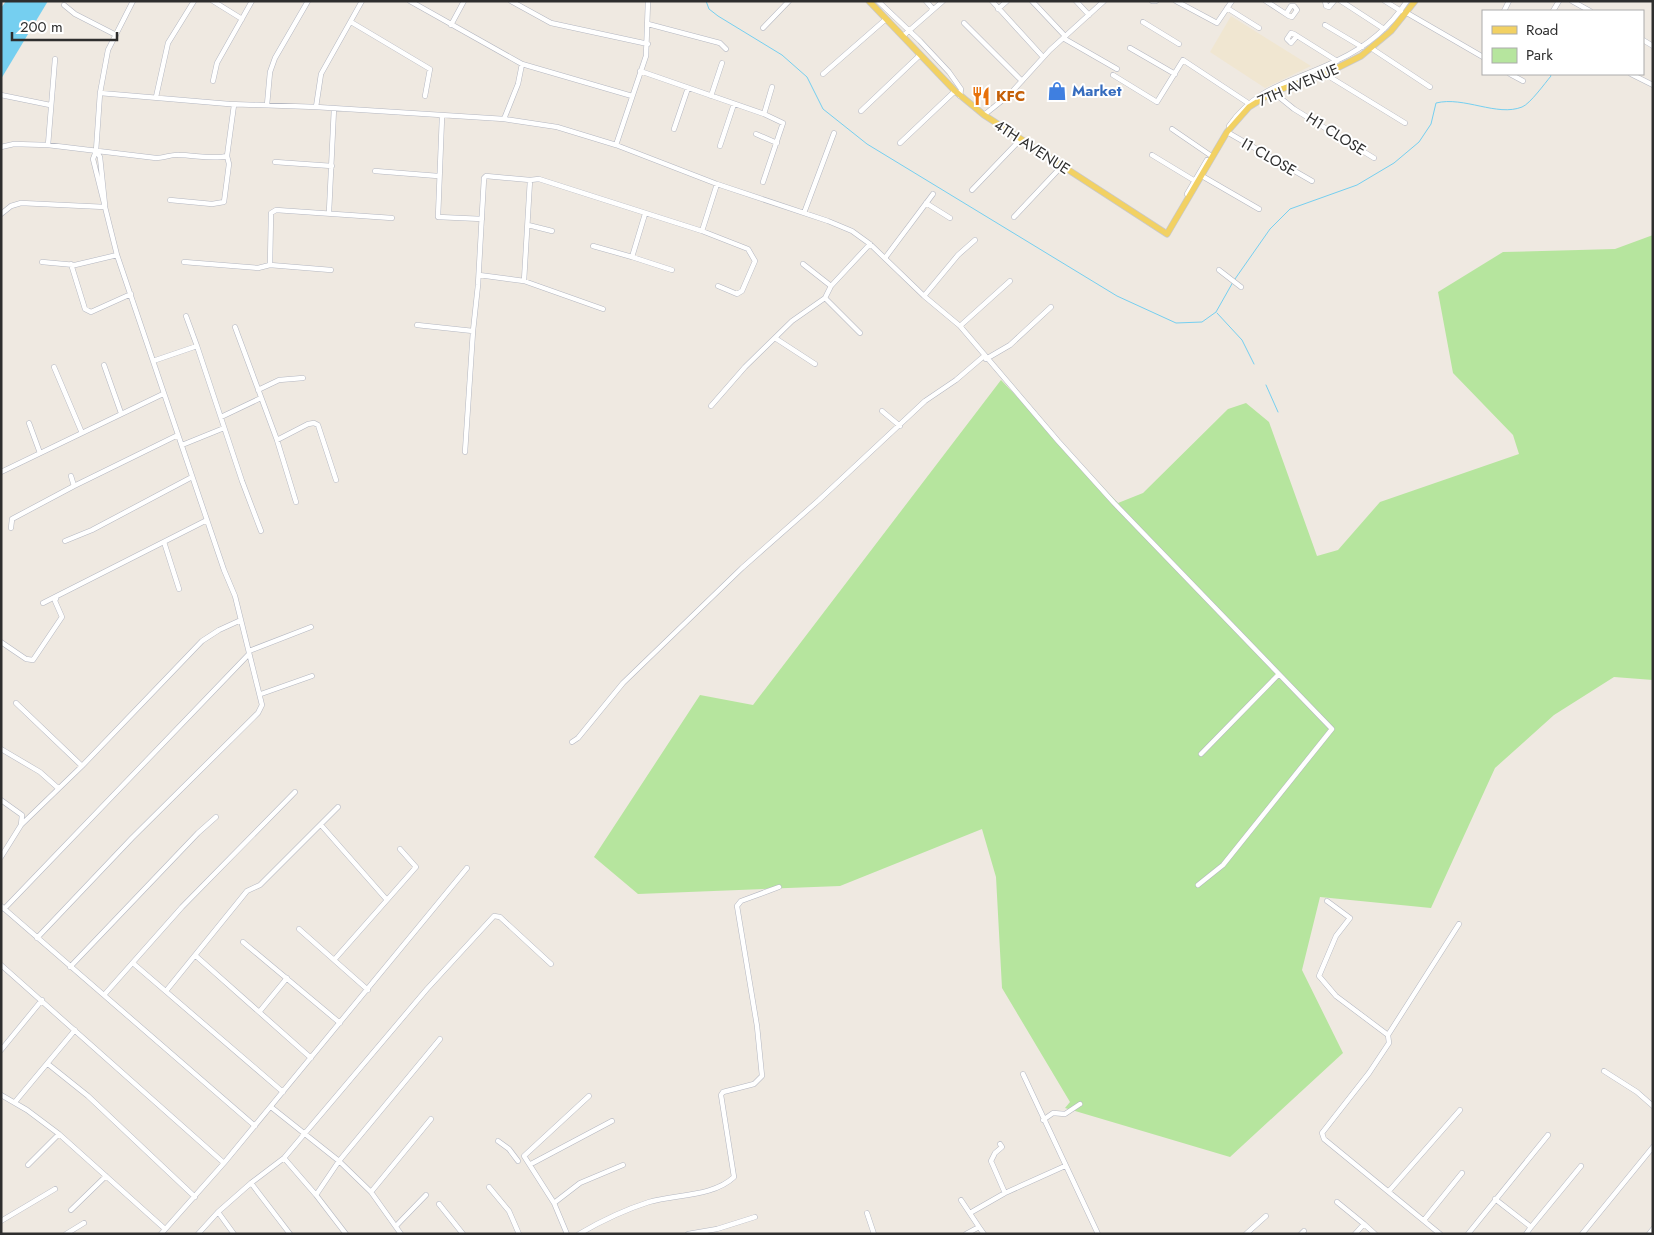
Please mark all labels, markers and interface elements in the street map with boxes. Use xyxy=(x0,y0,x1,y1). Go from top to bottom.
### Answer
scale bar xyxy=(12,10,118,42)
legend xyxy=(1482,10,1644,75)
text: 200 m xyxy=(20,16,63,38)
text: Road xyxy=(1526,19,1558,41)
text: Park xyxy=(1526,44,1553,66)
street label: 7TH AVENUE xyxy=(1254,58,1342,112)
shop icon: Market xyxy=(1046,80,1068,102)
place label: Market xyxy=(1072,80,1122,102)
restaurant icon: KFC xyxy=(970,85,992,107)
place label: KFC xyxy=(996,85,1025,107)
street label: H1 CLOSE xyxy=(1302,107,1370,161)
street label: 4TH AVENUE xyxy=(990,114,1074,180)
street label: I1 CLOSE xyxy=(1238,133,1300,181)

